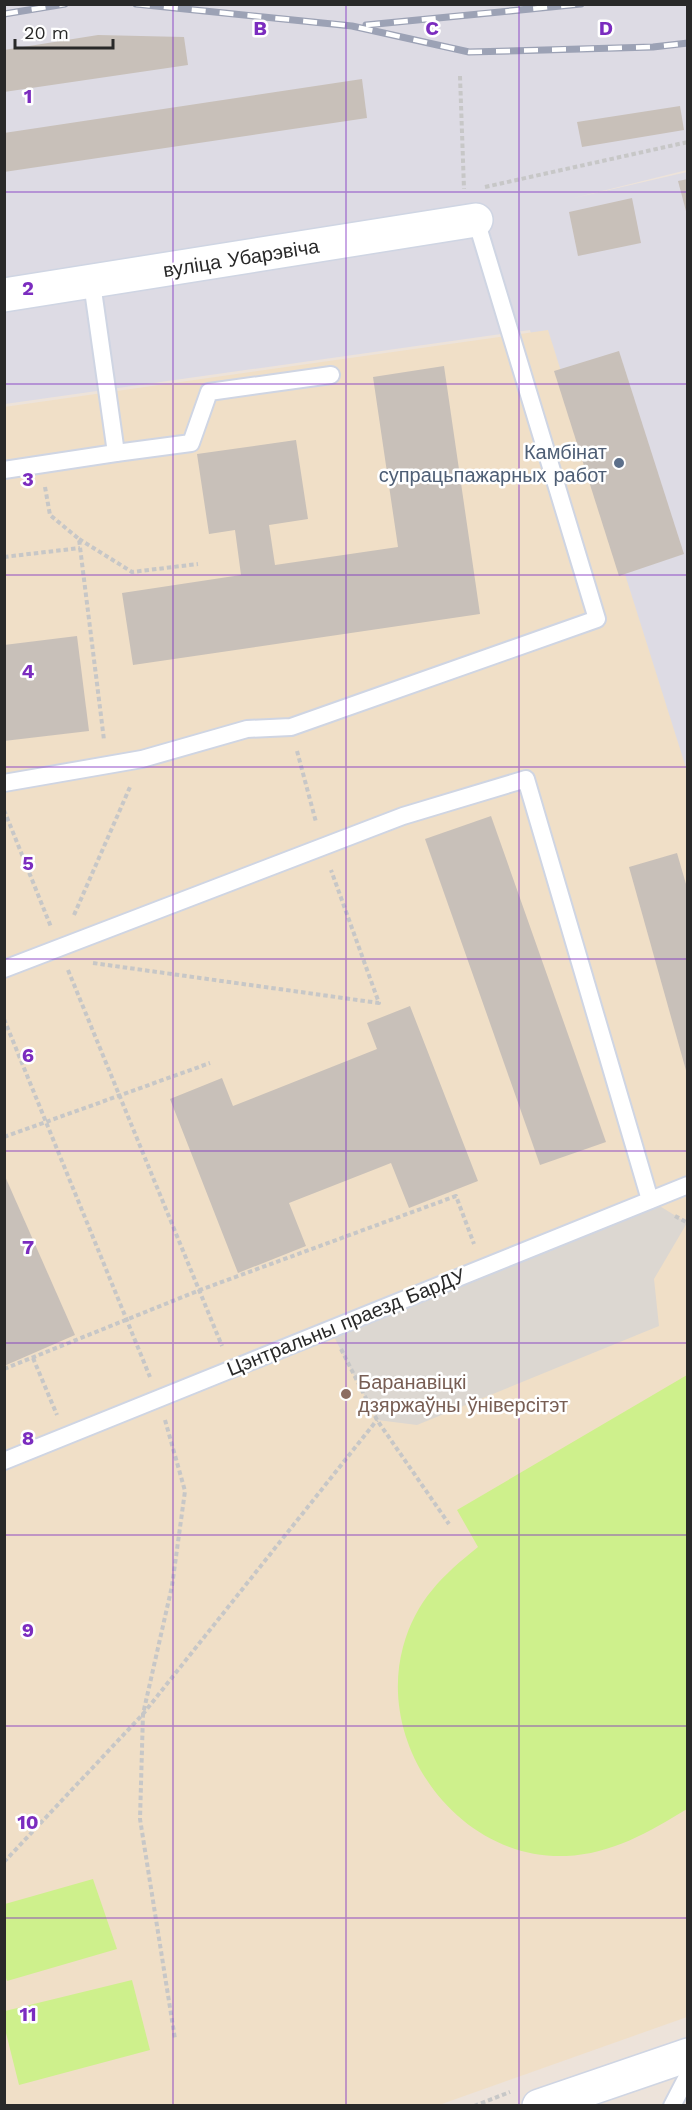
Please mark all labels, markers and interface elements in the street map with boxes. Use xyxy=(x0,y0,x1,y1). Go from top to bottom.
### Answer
scale bar xyxy=(15,12,112,50)
text: B xyxy=(253,16,267,40)
text: C xyxy=(425,16,439,40)
text: D xyxy=(599,16,613,40)
text: 20 m xyxy=(24,22,69,43)
text: 1 xyxy=(24,84,32,108)
street label: вуліца Убарэвіча xyxy=(161,234,322,282)
text: 2 xyxy=(22,276,34,300)
place label: Камбінат супрацьпажарных работ xyxy=(379,440,607,487)
marker: Камбінат супрацьпажарных работ xyxy=(612,456,626,470)
text: 3 xyxy=(22,467,34,491)
text: 4 xyxy=(22,659,35,683)
text: 5 xyxy=(22,851,34,875)
text: 6 xyxy=(22,1043,34,1067)
text: 7 xyxy=(22,1235,34,1259)
street label: Цэнтральны праезд БарДУ xyxy=(223,1263,469,1381)
place label: Баранавіцкі дзяржаўны ўніверсітэт xyxy=(358,1370,568,1417)
marker: Баранавіцкі дзяржаўны ўніверсітэт xyxy=(339,1387,353,1401)
text: 8 xyxy=(22,1426,34,1450)
text: 9 xyxy=(22,1618,34,1642)
text: 10 xyxy=(17,1810,39,1834)
text: 11 xyxy=(19,2002,37,2026)

